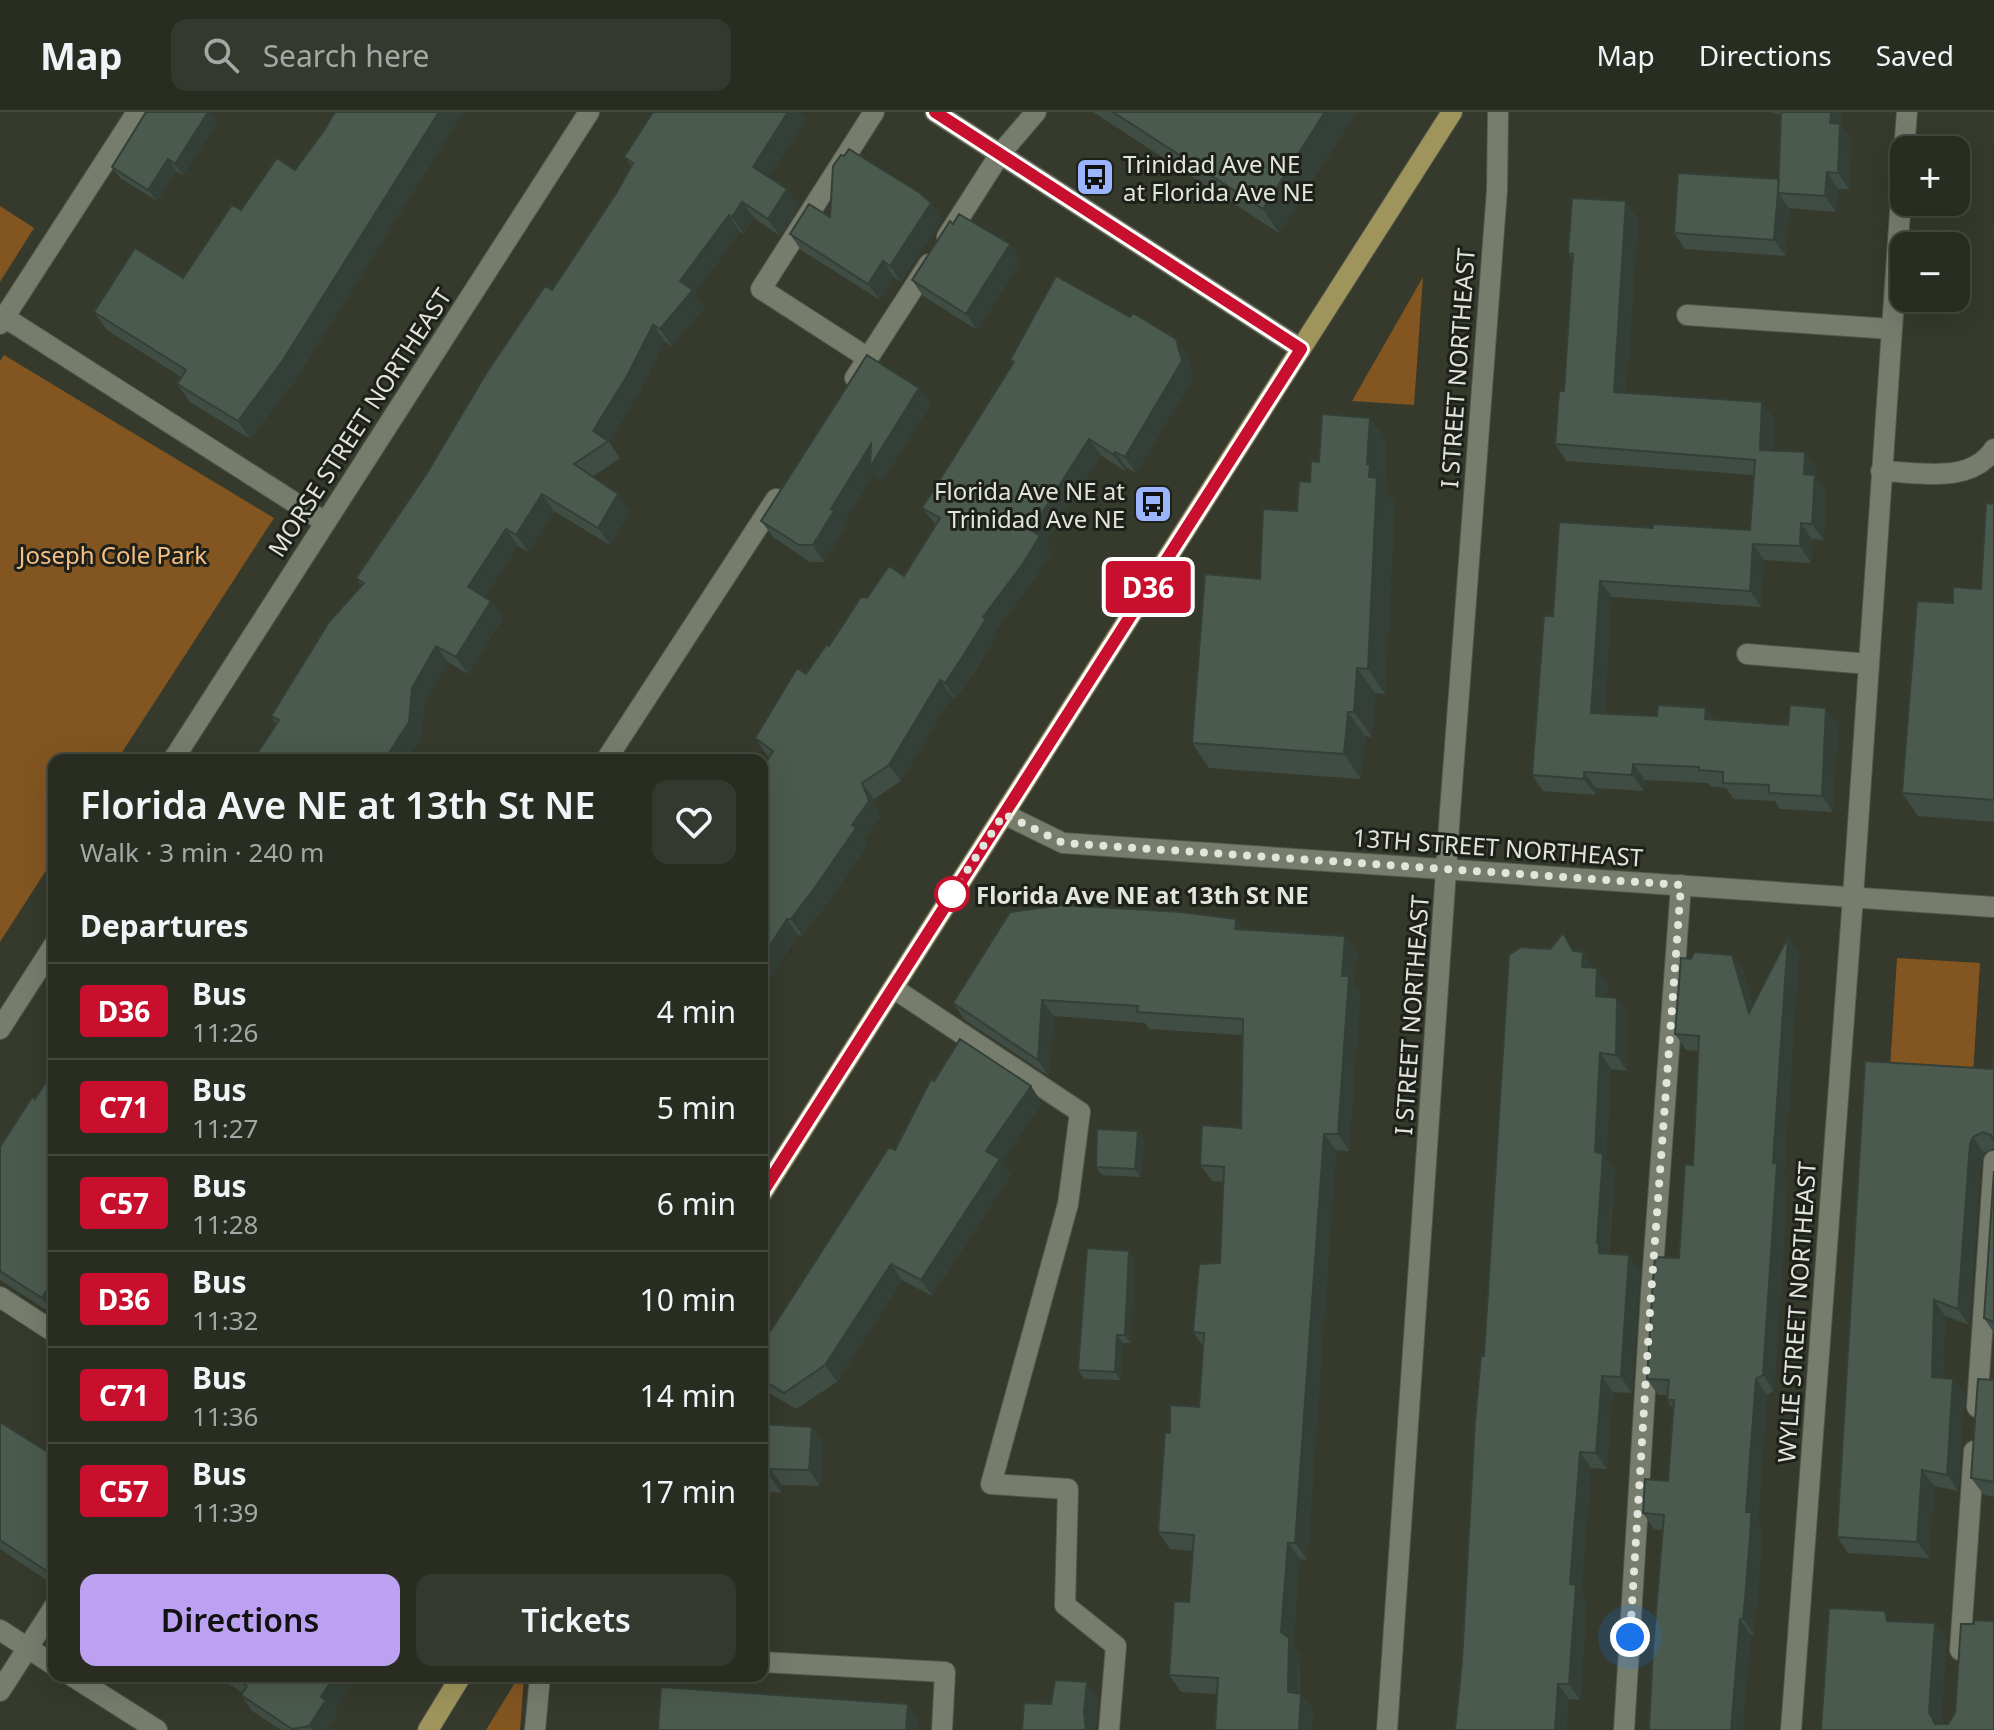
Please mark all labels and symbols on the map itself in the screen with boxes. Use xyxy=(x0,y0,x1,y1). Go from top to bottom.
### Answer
place label: Trinidad Ave NE at Florida Ave NE xyxy=(1123,147,1314,208)
bus stop icon: Trinidad Ave NE at Florida Ave NE xyxy=(1074,156,1116,198)
street label: I STREET NORTHEAST xyxy=(1432,246,1482,489)
street label: MORSE STREET NORTHEAST xyxy=(260,281,459,563)
place label: Florida Ave NE at Trinidad Ave NE xyxy=(934,474,1125,535)
bus stop icon: Florida Ave NE at Trinidad Ave NE xyxy=(1132,483,1174,525)
park label: Joseph Cole Park xyxy=(17,538,207,571)
line badge: D36 xyxy=(1102,561,1194,613)
street label: 13TH STREET NORTHEAST xyxy=(1352,820,1645,874)
marker: Florida Ave NE at 13th St NE xyxy=(935,877,969,911)
place label: Florida Ave NE at 13th St NE xyxy=(976,878,1309,911)
street label: I STREET NORTHEAST xyxy=(1386,893,1436,1136)
street label: WYLIE STREET NORTHEAST xyxy=(1769,1159,1823,1464)
your location xyxy=(1610,1617,1650,1657)

